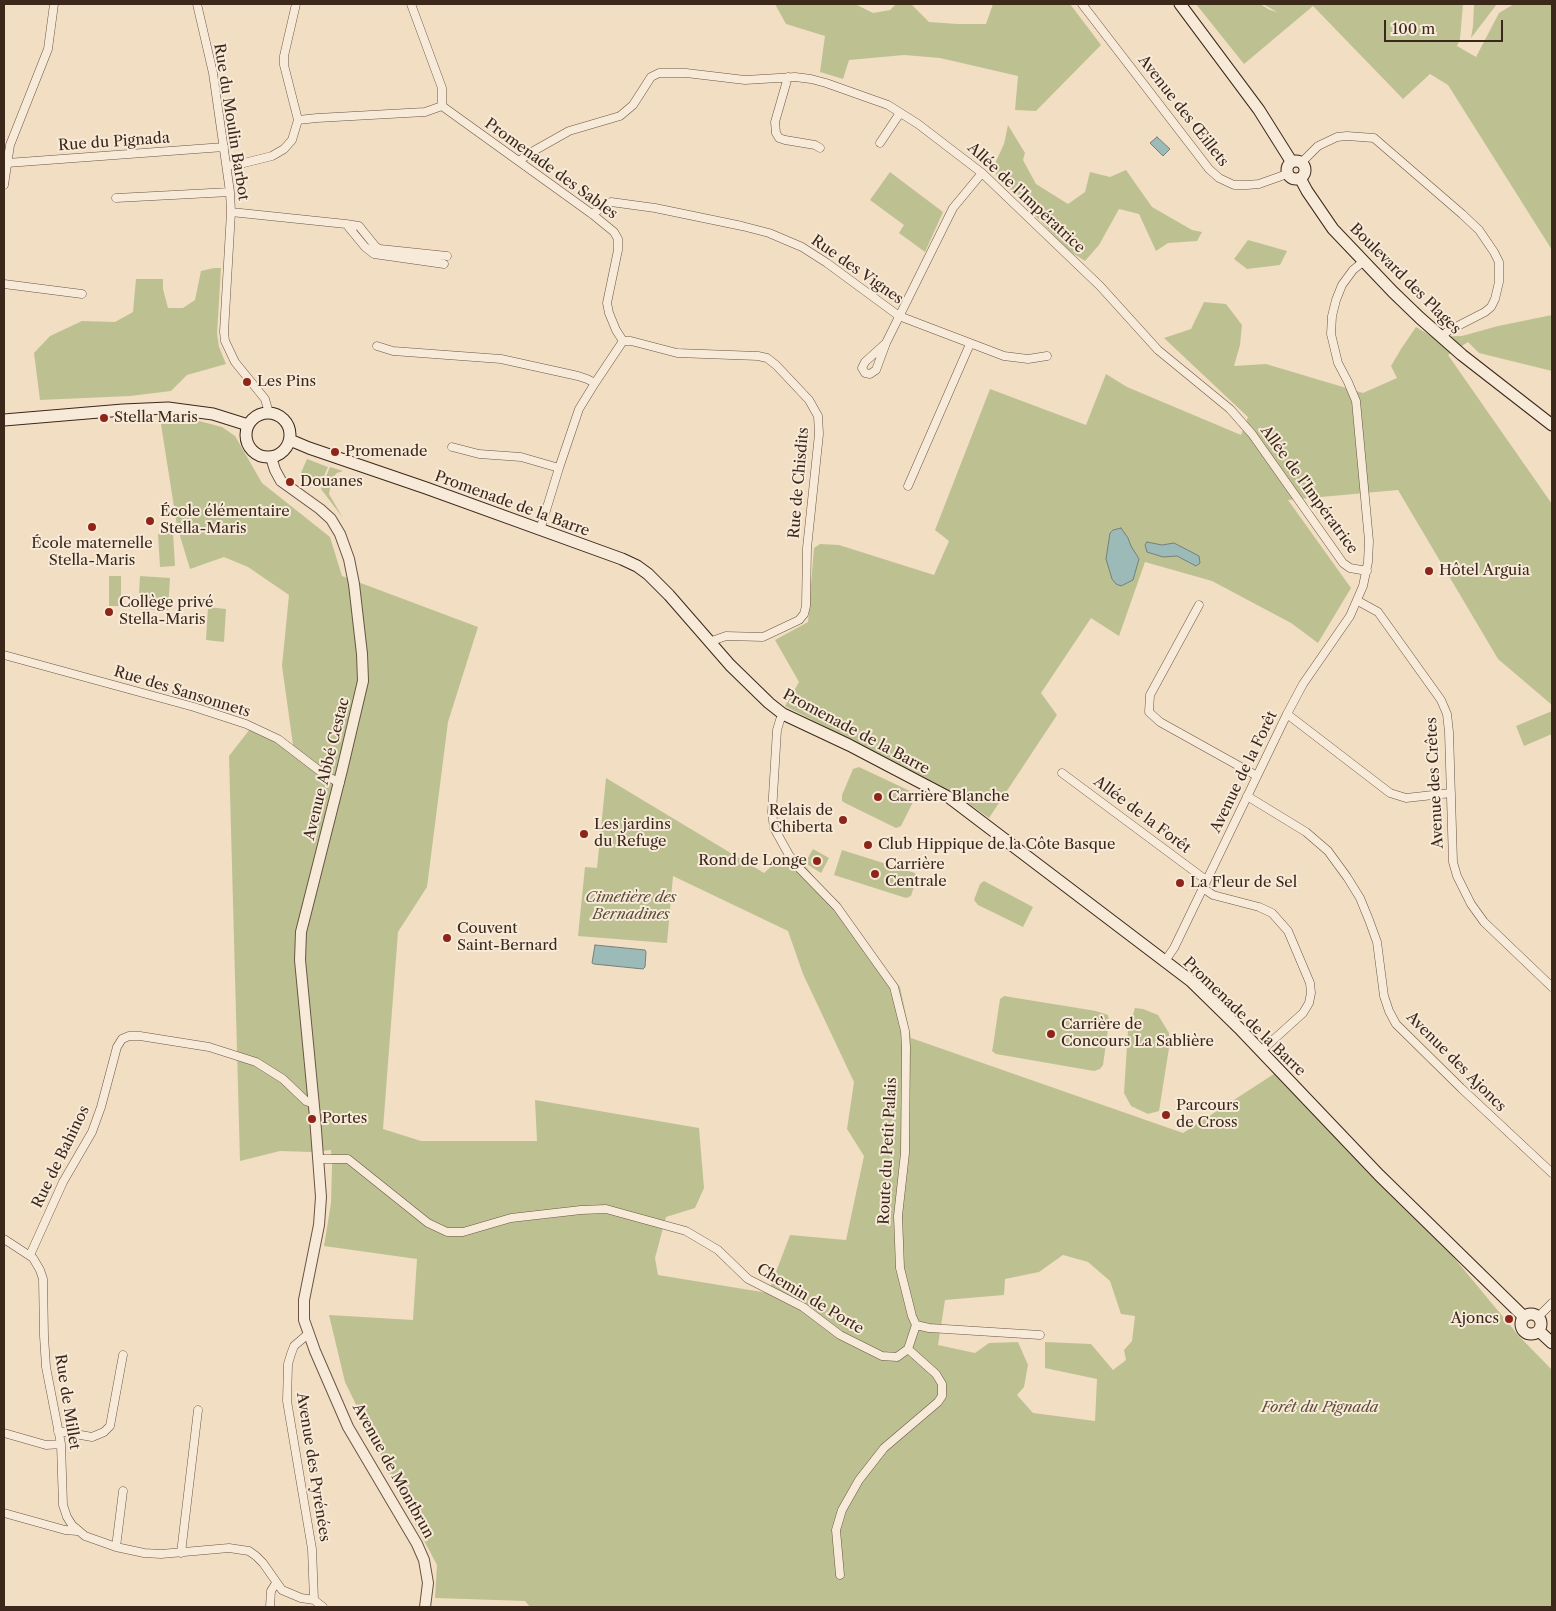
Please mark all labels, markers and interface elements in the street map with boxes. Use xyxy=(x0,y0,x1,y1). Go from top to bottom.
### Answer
scale bar xyxy=(1386,10,1505,42)
text: 100 m xyxy=(1392,19,1435,38)
street label: Rue du Moulin Barbot xyxy=(210,42,252,202)
street label: Avenue des Œillets xyxy=(1134,52,1232,170)
street label: Promenade des Sables xyxy=(481,115,621,223)
street label: Rue du Pignada xyxy=(58,129,170,155)
street label: Allée de l'Impératrice xyxy=(964,139,1088,257)
street label: Boulevard des Plages xyxy=(1346,220,1464,338)
street label: Rue des Vignes xyxy=(807,232,907,308)
place label: Les Pins xyxy=(257,373,316,391)
marker: Les Pins xyxy=(241,376,253,388)
place label: Stella Maris xyxy=(114,409,198,427)
marker: Stella Maris xyxy=(98,412,110,424)
street label: Allée de l'Impératrice xyxy=(1256,422,1362,558)
street label: Rue de Chisdits xyxy=(785,427,813,539)
place label: Promenade xyxy=(345,443,427,461)
marker: Promenade xyxy=(329,446,341,458)
street label: Promenade de la Barre xyxy=(432,468,592,540)
place label: Douanes xyxy=(300,473,363,491)
marker: Douanes xyxy=(284,476,296,488)
place label: École élémentaire Stella-Maris xyxy=(160,503,290,538)
marker: École élémentaire Stella-Maris xyxy=(144,515,156,527)
marker: École maternelle Stella-Maris xyxy=(86,521,98,533)
place label: École maternelle Stella-Maris xyxy=(31,535,153,570)
place label: Hôtel Arguia xyxy=(1439,562,1530,580)
marker: Hôtel Arguia xyxy=(1423,565,1435,577)
place label: Collège privé Stella-Maris xyxy=(119,594,213,629)
marker: Collège privé Stella-Maris xyxy=(103,606,115,618)
street label: Rue des Sansonnets xyxy=(112,663,252,721)
street label: Promenade de la Barre xyxy=(780,686,932,778)
street label: Avenue Abbé Cestac xyxy=(301,696,353,842)
street label: Avenue de la Forêt xyxy=(1207,708,1281,836)
street label: Avenue des Crêtes xyxy=(1423,717,1447,849)
street label: Allée de la Forêt xyxy=(1090,773,1194,857)
place label: Carrière Blanche xyxy=(888,788,1009,806)
marker: Carrière Blanche xyxy=(872,791,884,803)
place label: Relais de Chiberta xyxy=(769,802,833,837)
marker: Relais de Chiberta xyxy=(837,814,849,826)
place label: Les jardins du Refuge xyxy=(594,816,671,851)
marker: Les jardins du Refuge xyxy=(578,828,590,840)
place label: Club Hippique de la Côte Basque xyxy=(878,836,1115,854)
marker: Club Hippique de la Côte Basque xyxy=(862,839,874,851)
place label: Rond de Longe xyxy=(698,852,807,870)
marker: Rond de Longe xyxy=(811,855,823,867)
place label: Carrière Centrale xyxy=(885,856,947,891)
marker: Carrière Centrale xyxy=(869,868,881,880)
place label: La Fleur de Sel xyxy=(1190,874,1297,892)
marker: La Fleur de Sel xyxy=(1174,877,1186,889)
park label: Cimetière des Bernadines xyxy=(585,889,677,924)
place label: Couvent Saint-Bernard xyxy=(457,920,558,955)
marker: Couvent Saint-Bernard xyxy=(441,932,453,944)
street label: Promenade de la Barre xyxy=(1179,954,1309,1080)
street label: Avenue des Ajoncs xyxy=(1402,1008,1510,1116)
place label: Carrière de Concours La Sablière xyxy=(1061,1016,1214,1051)
marker: Carrière de Concours La Sablière xyxy=(1045,1028,1057,1040)
street label: Route du Petit Palais xyxy=(875,1077,901,1225)
place label: Parcours de Cross xyxy=(1176,1097,1239,1132)
street label: Rue de Bahinos xyxy=(28,1103,94,1211)
marker: Parcours de Cross xyxy=(1160,1109,1172,1121)
place label: Portes xyxy=(322,1110,367,1128)
marker: Portes xyxy=(306,1113,318,1125)
street label: Chemin de Porte xyxy=(753,1260,867,1338)
place label: Ajoncs xyxy=(1451,1310,1499,1328)
marker: Ajoncs xyxy=(1503,1313,1515,1325)
street label: Rue de Millet xyxy=(51,1353,83,1451)
street label: Avenue des Pyrénées xyxy=(292,1391,334,1543)
park label: Forêt du Pignada xyxy=(1262,1399,1378,1417)
street label: Avenue de Montbrun xyxy=(348,1400,438,1542)

